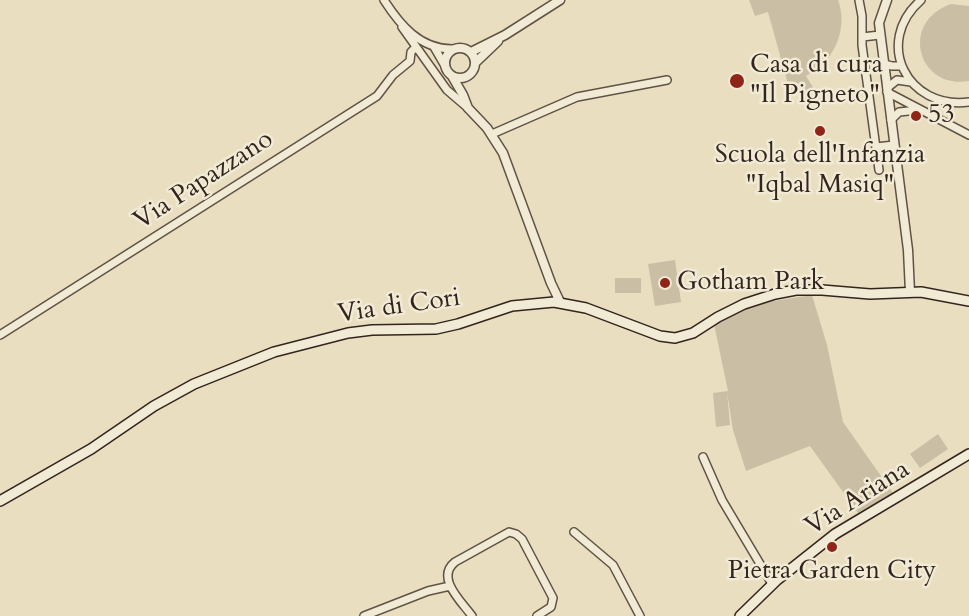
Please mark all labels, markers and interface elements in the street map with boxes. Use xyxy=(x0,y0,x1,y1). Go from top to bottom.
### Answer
place label: Casa di cura "Il Pigneto" xyxy=(750,50,883,112)
marker: Casa di cura "Il Pigneto" xyxy=(728,72,746,90)
place label: 53 xyxy=(928,100,955,132)
marker: 53 xyxy=(909,109,923,123)
street label: Via Papazzano xyxy=(129,124,279,238)
marker: Scuola dell'Infanzia "Iqbal Masiq" xyxy=(813,124,827,138)
place label: Scuola dell'Infanzia "Iqbal Masiq" xyxy=(715,140,925,201)
place label: Gotham Park xyxy=(677,267,824,299)
marker: Gotham Park xyxy=(658,276,672,290)
street label: Via di Cori xyxy=(336,283,462,331)
street label: Via Ariana xyxy=(800,455,916,543)
marker: Pietra Garden City xyxy=(825,540,839,554)
place label: Pietra Garden City xyxy=(728,556,936,588)

